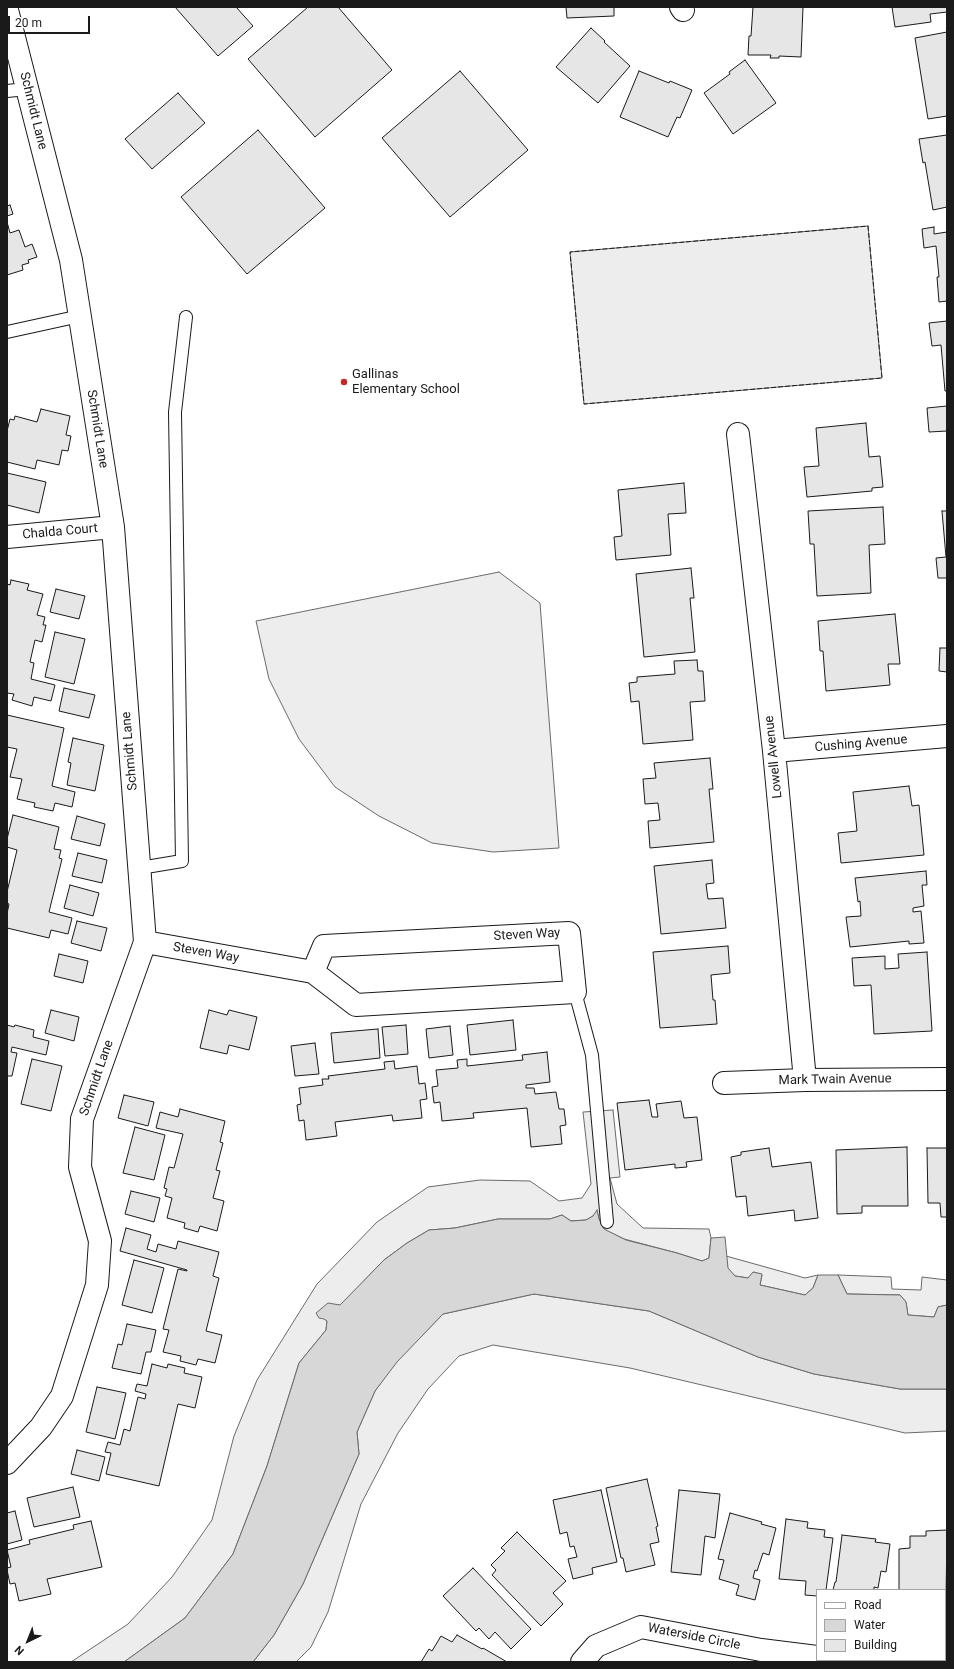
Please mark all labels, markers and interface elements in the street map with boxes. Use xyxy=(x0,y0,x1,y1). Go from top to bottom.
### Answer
scale bar xyxy=(10,8,92,34)
text: 20 m xyxy=(15,16,42,30)
street label: Schmidt Lane xyxy=(16,71,50,151)
place label: Gallinas Elementary School xyxy=(352,367,460,398)
marker: Gallinas Elementary School xyxy=(339,377,349,387)
street label: Schmidt Lane xyxy=(83,389,111,469)
street label: Chalda Court xyxy=(22,521,98,543)
street label: Schmidt Lane xyxy=(119,711,141,791)
street label: Lowell Avenue xyxy=(762,715,786,799)
street label: Cushing Avenue xyxy=(814,732,908,756)
street label: Steven Way xyxy=(493,925,561,945)
street label: Steven Way xyxy=(172,940,240,966)
street label: Schmidt Lane xyxy=(77,1038,117,1118)
street label: Mark Twain Avenue xyxy=(778,1071,892,1089)
legend xyxy=(816,1589,946,1661)
text: Road xyxy=(854,1598,882,1612)
text: Water xyxy=(854,1618,885,1632)
street label: Waterside Circle xyxy=(646,1620,742,1654)
north arrow xyxy=(8,1621,48,1661)
text: Building xyxy=(854,1638,897,1652)
text: N xyxy=(12,1643,27,1658)

